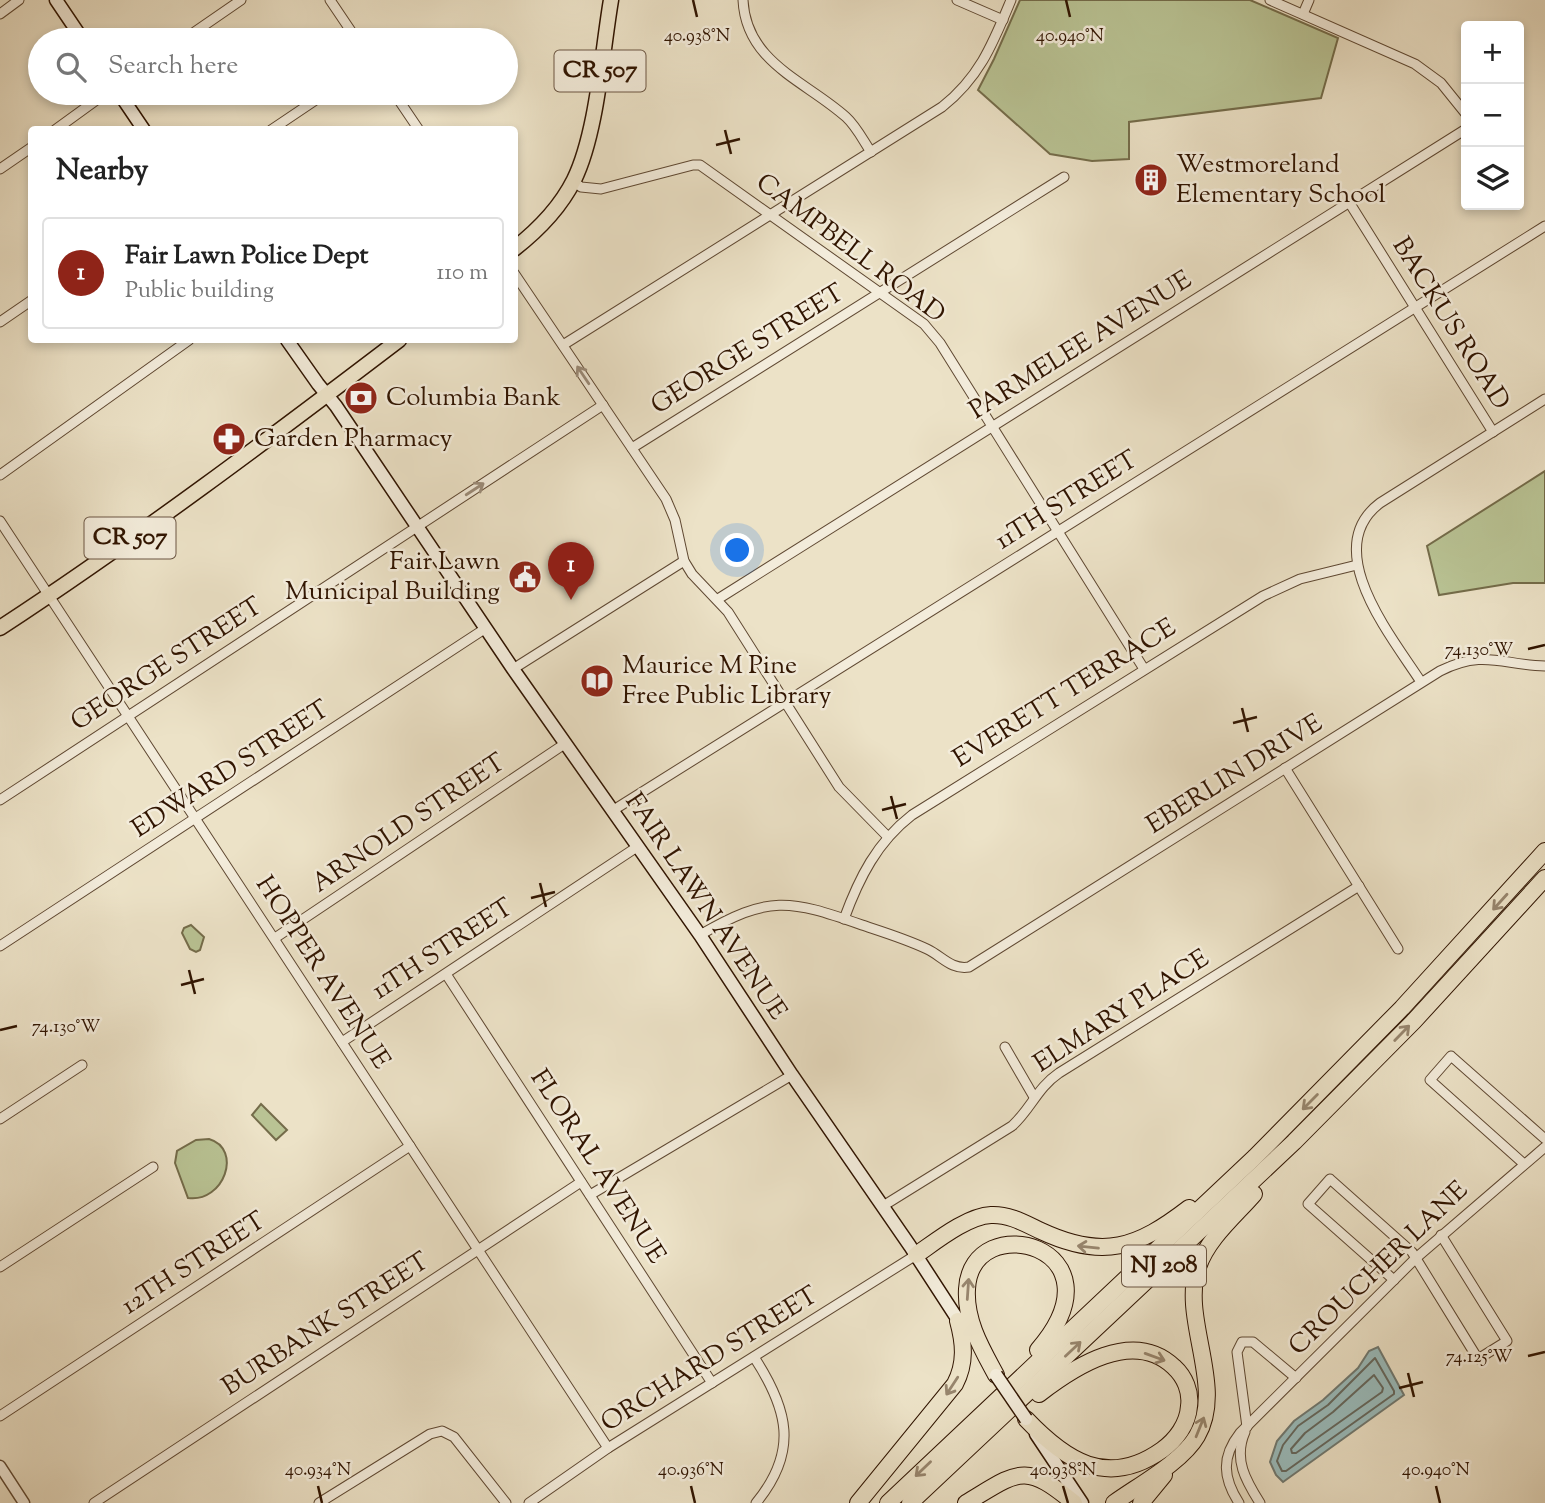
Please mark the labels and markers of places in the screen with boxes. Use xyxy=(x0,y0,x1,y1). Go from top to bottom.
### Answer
place label: Westmoreland Elementary School xyxy=(1176,147,1386,214)
building icon: Westmoreland Elementary School xyxy=(1132,161,1170,199)
bank icon: Columbia Bank xyxy=(342,379,380,417)
place label: Columbia Bank xyxy=(386,380,561,417)
pharmacy icon: Garden Pharmacy xyxy=(210,420,248,458)
place label: Garden Pharmacy xyxy=(254,421,453,458)
pin: 1 xyxy=(548,542,594,600)
place label: Fair Lawn Municipal Building xyxy=(285,544,500,611)
public building icon: Fair Lawn Municipal Building xyxy=(506,558,544,596)
place label: Maurice M Pine Free Public Library xyxy=(622,648,832,715)
library icon: Maurice M Pine Free Public Library xyxy=(578,662,616,700)

